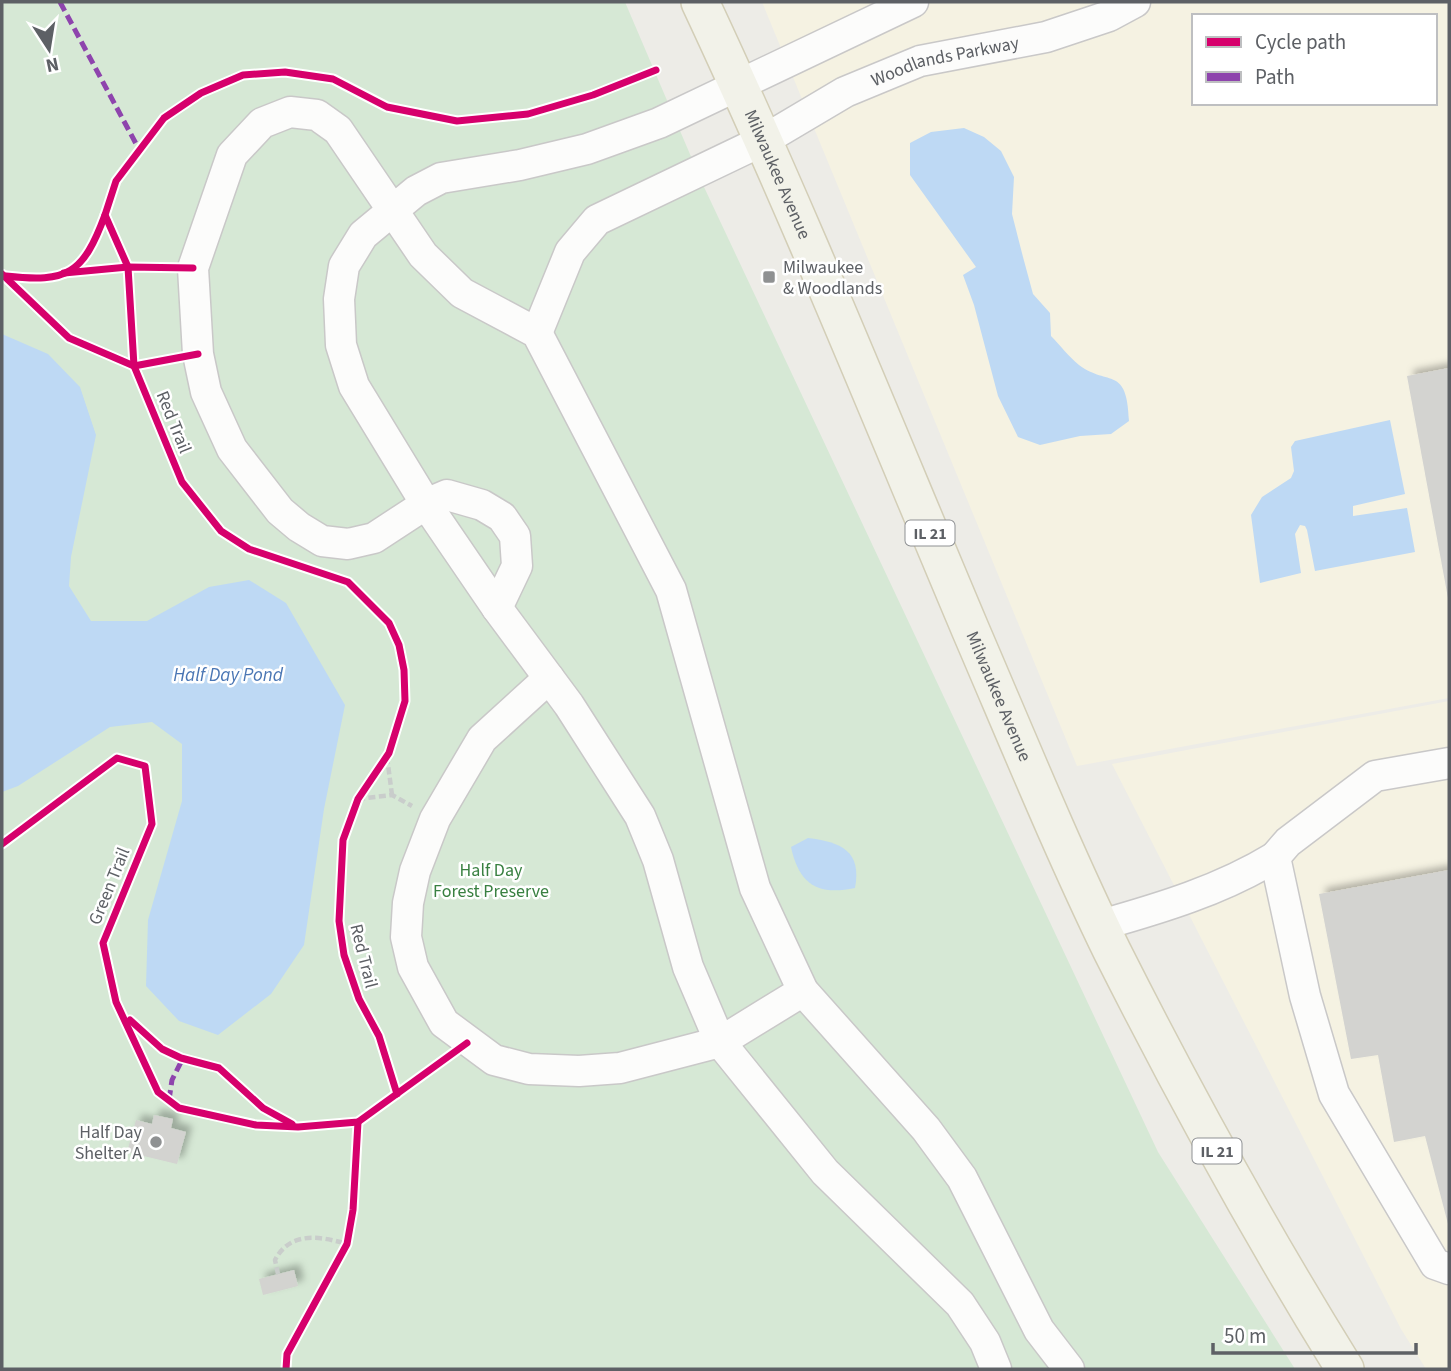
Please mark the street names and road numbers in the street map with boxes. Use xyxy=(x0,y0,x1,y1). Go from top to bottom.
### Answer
street label: Woodlands Parkway xyxy=(867,30,1022,93)
street label: Milwaukee Avenue xyxy=(738,106,817,243)
street label: Red Trail xyxy=(150,387,197,457)
road number: IL 21 xyxy=(906,520,954,546)
street label: Milwaukee Avenue xyxy=(960,628,1037,766)
street label: Green Trail xyxy=(83,844,136,929)
street label: Red Trail xyxy=(343,921,384,991)
road number: IL 21 xyxy=(1192,1138,1242,1163)

